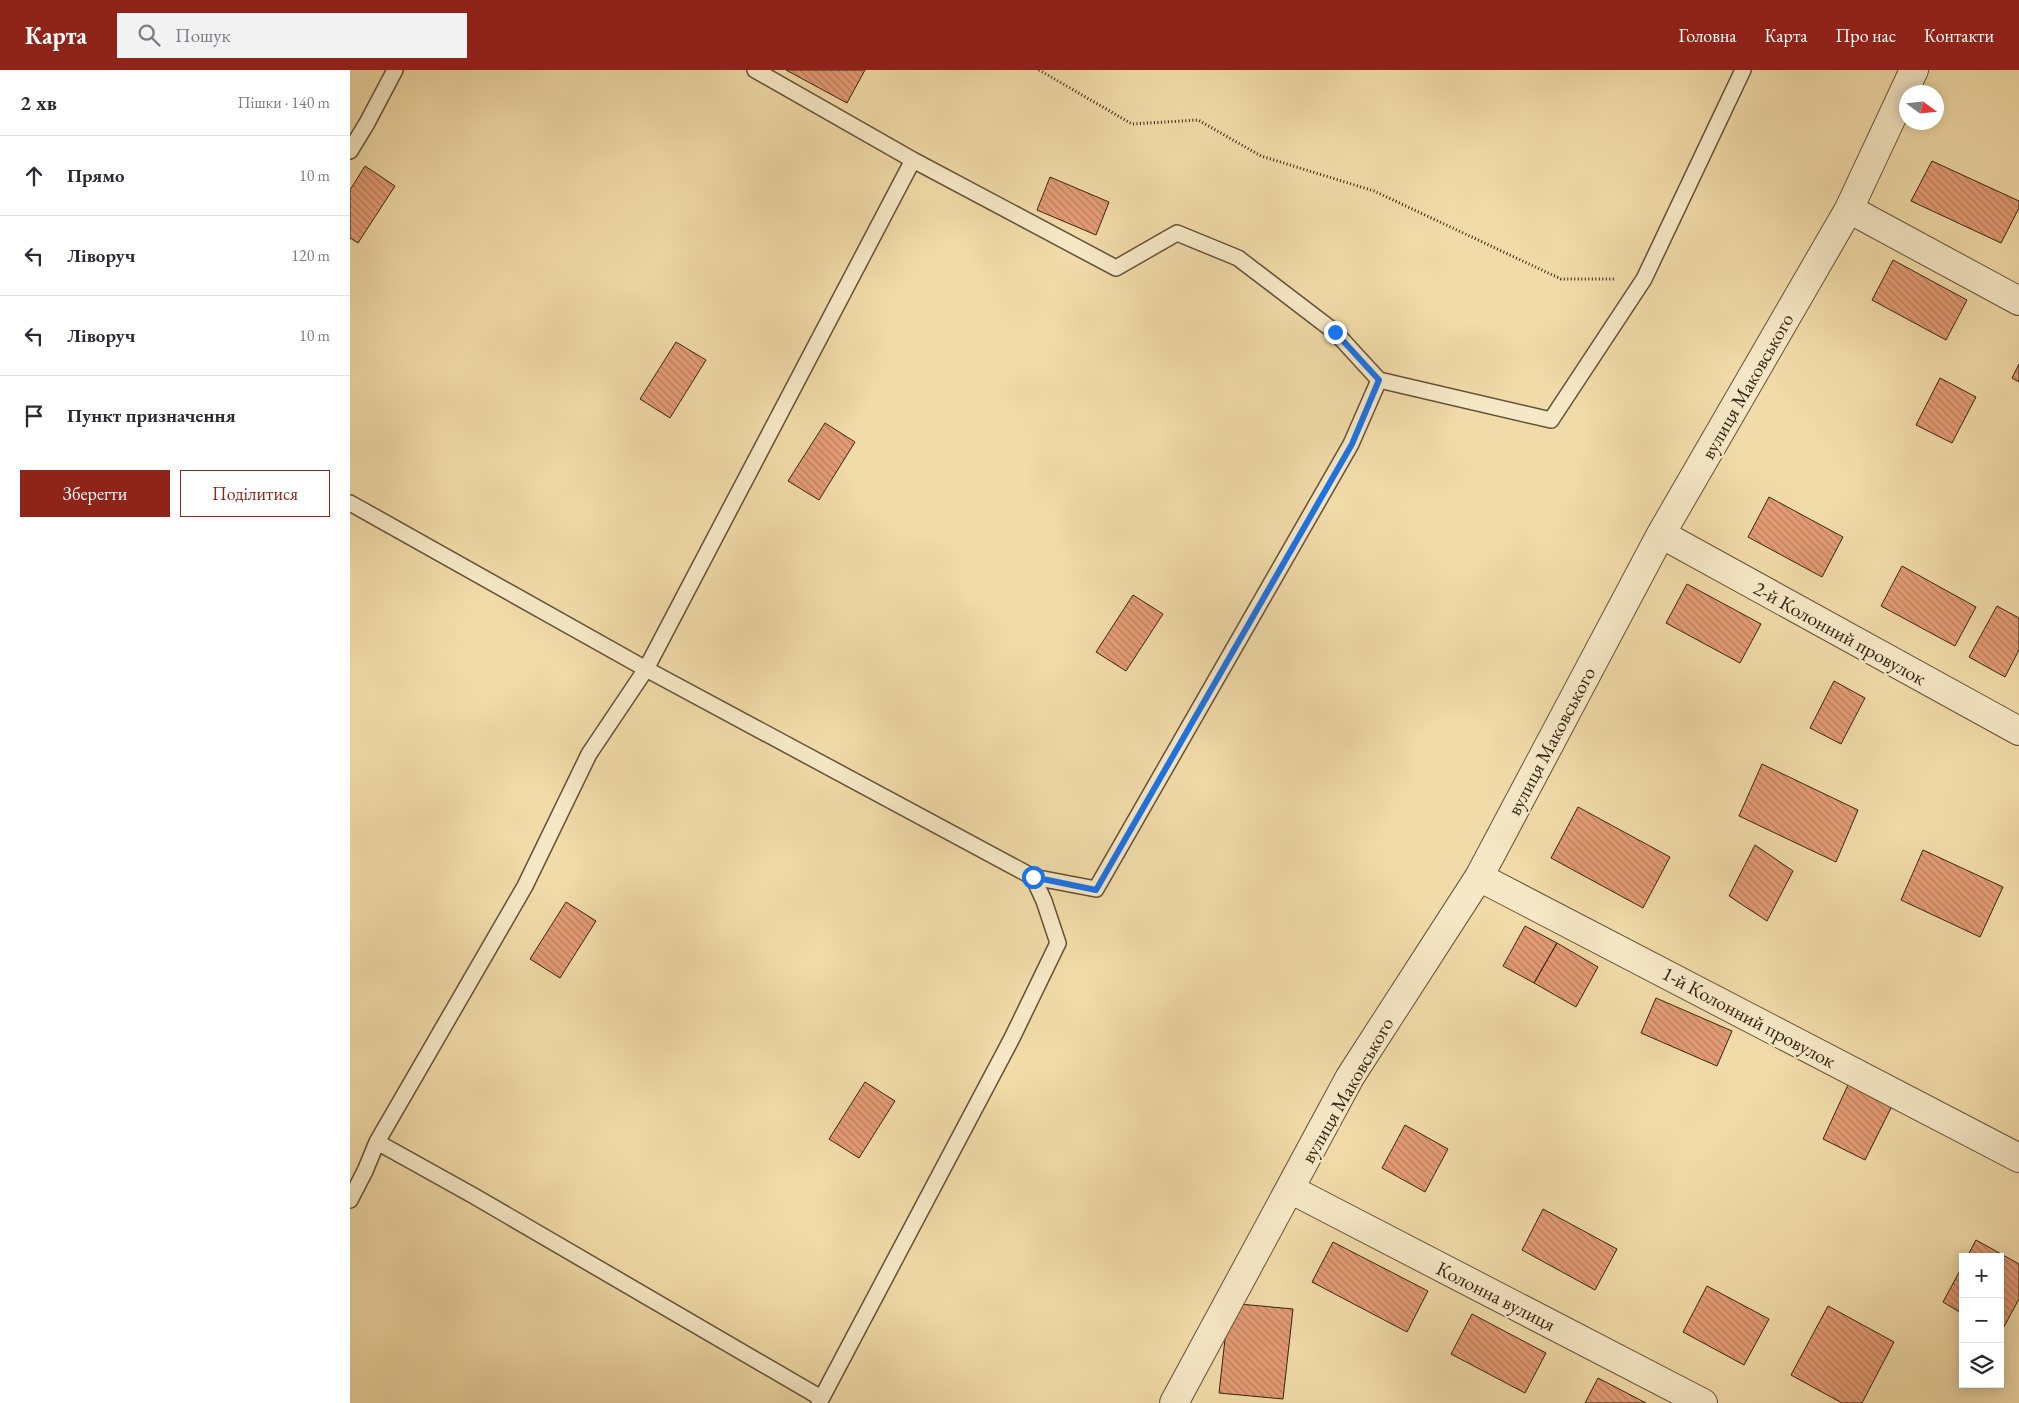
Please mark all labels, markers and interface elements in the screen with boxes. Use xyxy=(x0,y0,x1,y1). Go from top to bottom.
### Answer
search box xyxy=(117,13,467,58)
text: Карта xyxy=(25,20,87,51)
icon: search xyxy=(135,21,163,49)
text: Пошук xyxy=(175,23,231,48)
text: Головна xyxy=(1679,24,1736,47)
text: Карта xyxy=(1764,24,1807,47)
text: Про нас xyxy=(1835,24,1896,47)
text: Контакти xyxy=(1924,24,1994,47)
north arrow xyxy=(1899,85,1944,130)
text: 2 хв xyxy=(20,89,57,116)
text: Пішки · 140 m xyxy=(237,92,330,113)
icon: ahead xyxy=(20,162,48,190)
text: Прямо xyxy=(67,163,125,188)
text: 10 m xyxy=(299,165,330,186)
icon: left xyxy=(20,242,48,270)
text: Ліворуч xyxy=(67,243,135,268)
text: 120 m xyxy=(291,245,330,266)
street label: вулиця Маковського xyxy=(1695,308,1799,464)
route end xyxy=(1324,321,1347,344)
icon: left xyxy=(20,322,48,350)
text: Ліворуч xyxy=(67,323,135,348)
text: 10 m xyxy=(299,325,330,346)
icon: arrive xyxy=(20,402,48,430)
text: Пункт призначення xyxy=(67,403,236,428)
button: Зберегти xyxy=(20,470,170,517)
button: Поділитися xyxy=(180,470,330,517)
street label: 2-й Колонний провулок xyxy=(1749,575,1931,691)
street label: вулиця Маковського xyxy=(1501,662,1601,820)
route start xyxy=(1022,866,1045,889)
street label: 1-й Колонний провулок xyxy=(1658,960,1841,1074)
street label: вулиця Маковського xyxy=(1295,1012,1399,1168)
map controls xyxy=(1959,1253,2004,1388)
button: + xyxy=(1959,1253,2004,1298)
street label: Колонна вулиця xyxy=(1432,1255,1560,1337)
button: − xyxy=(1959,1298,2004,1343)
button: layers xyxy=(1959,1343,2004,1388)

